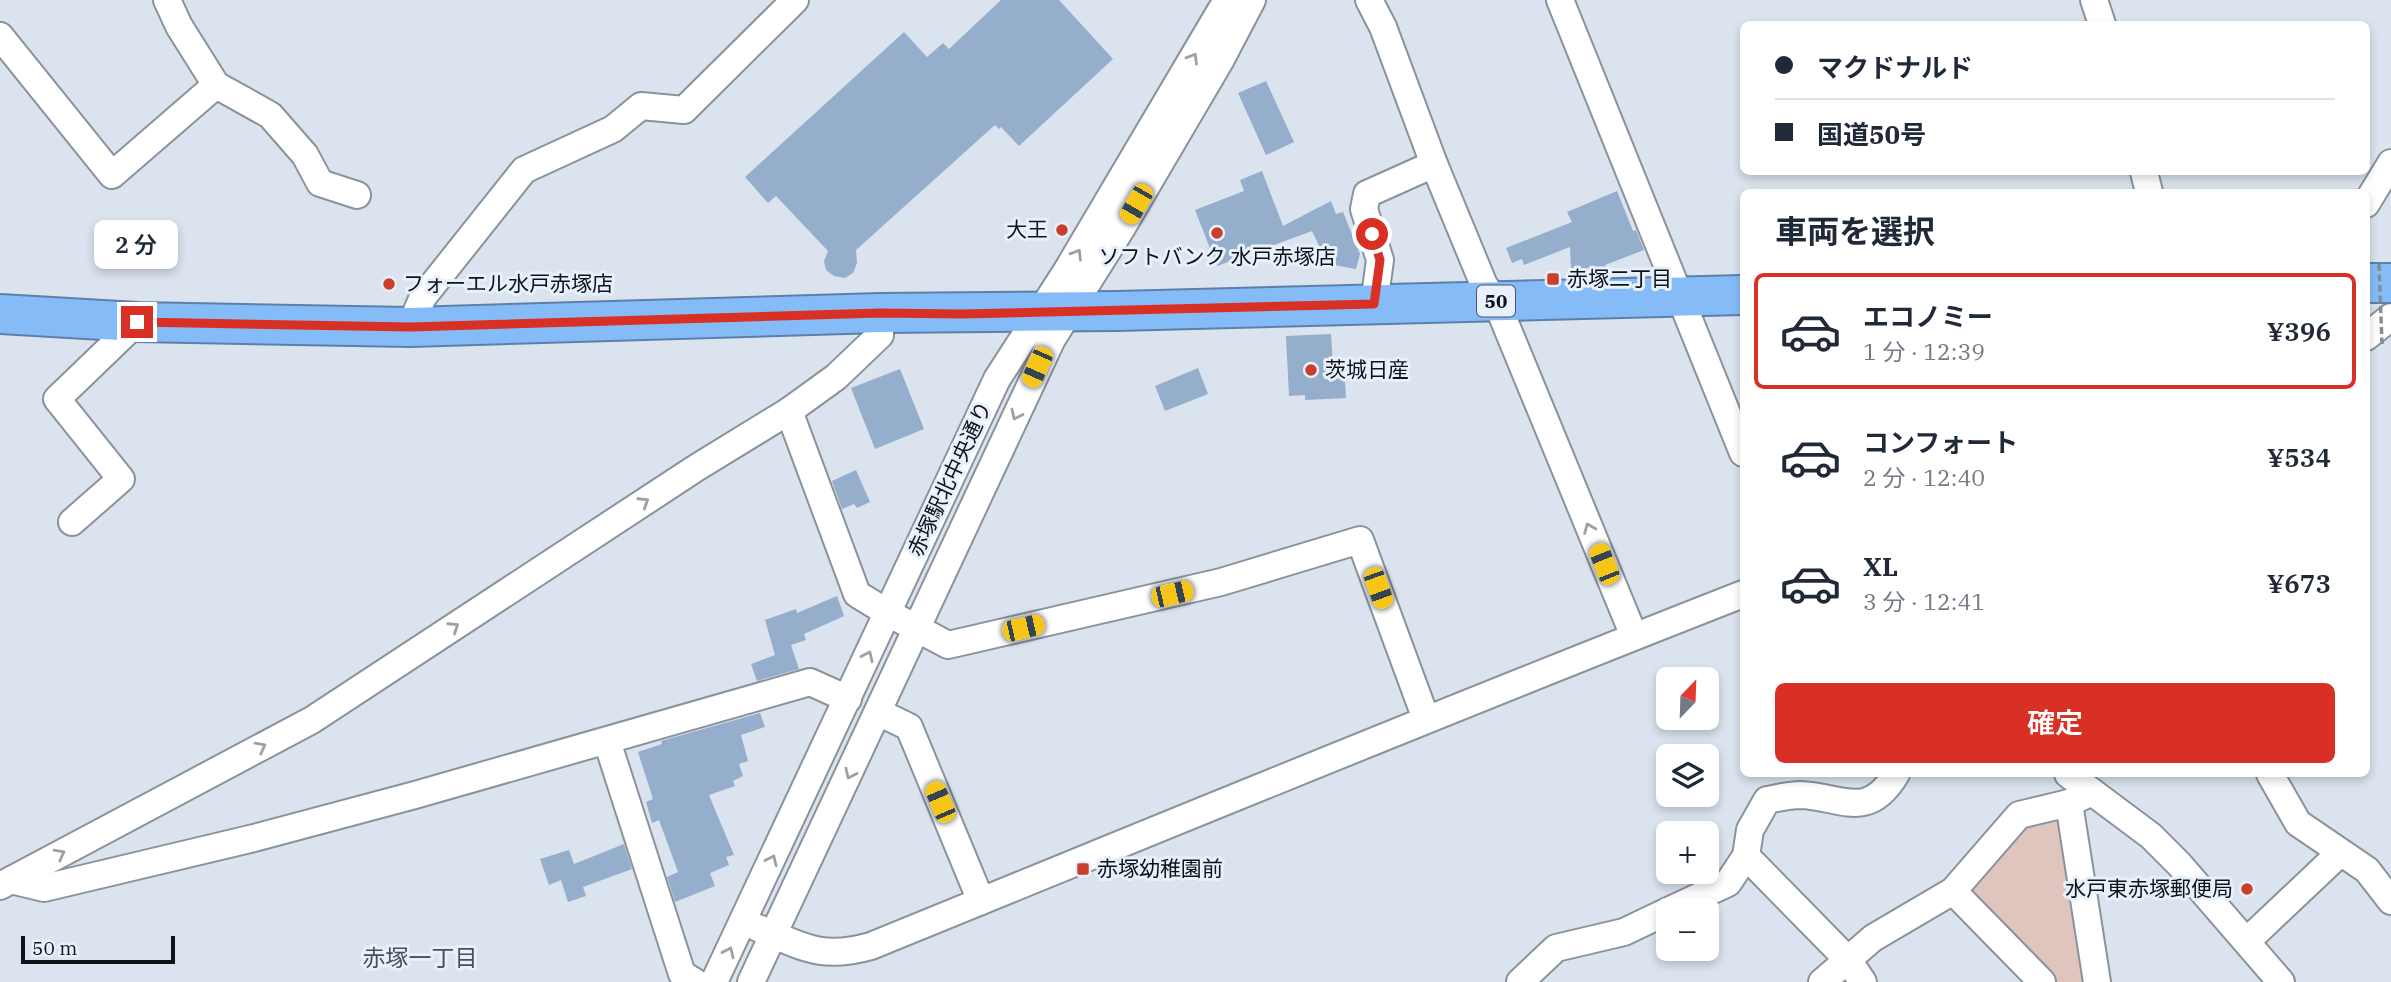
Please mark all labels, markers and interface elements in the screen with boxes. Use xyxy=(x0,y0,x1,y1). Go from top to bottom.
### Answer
text: マクドナルド xyxy=(1817,50,1973,84)
one-way arrow xyxy=(1185,52,1198,65)
text: 国道50号 xyxy=(1817,117,1926,151)
car xyxy=(1117,181,1156,227)
text: 車両を選択 xyxy=(1775,210,1935,252)
place label: 大王 xyxy=(1006,215,1048,243)
route start xyxy=(1356,218,1388,250)
callout: 2 分 xyxy=(95,220,179,270)
marker: 大王 xyxy=(1054,222,1070,238)
marker: ソフトバンク 水戸赤塚店 xyxy=(1209,225,1225,241)
text: 2 分 xyxy=(115,229,157,259)
place label: ソフトバンク 水戸赤塚店 xyxy=(1099,242,1335,270)
one-way arrow xyxy=(1069,248,1082,261)
place label: 赤塚二丁目 xyxy=(1567,264,1672,292)
place label: フォーエル水戸赤塚店 xyxy=(403,269,613,297)
marker: 赤塚二丁目 xyxy=(1545,271,1561,287)
marker: フォーエル水戸赤塚店 xyxy=(381,276,397,292)
road number: 50 xyxy=(1477,286,1515,316)
text: エコノミー xyxy=(1863,299,1993,333)
icon: car xyxy=(1779,300,1842,363)
route end xyxy=(121,306,153,338)
text: ¥396 xyxy=(2267,314,2331,348)
text: 1 分 · 12:39 xyxy=(1863,336,1985,366)
car xyxy=(1019,344,1056,390)
place label: 茨城日産 xyxy=(1325,355,1409,383)
marker: 茨城日産 xyxy=(1303,362,1319,378)
street label: 赤塚駅北中央通り xyxy=(901,397,997,561)
one-way arrow xyxy=(1010,408,1024,421)
text: コンフォート xyxy=(1863,425,2018,459)
icon: car xyxy=(1779,426,1842,489)
text: ¥534 xyxy=(2267,440,2331,474)
text: 2 分 · 12:40 xyxy=(1863,462,1985,492)
one-way arrow xyxy=(636,498,649,510)
one-way arrow xyxy=(1584,523,1598,535)
car xyxy=(1587,541,1622,587)
text: XL xyxy=(1863,549,1898,583)
icon: car xyxy=(1779,552,1842,615)
car xyxy=(1361,565,1396,611)
text: ¥673 xyxy=(2267,566,2331,600)
car xyxy=(1150,579,1195,609)
text: 3 分 · 12:41 xyxy=(1863,586,1985,616)
car xyxy=(1001,613,1046,643)
one-way arrow xyxy=(446,623,459,635)
one-way arrow xyxy=(860,651,874,663)
north arrow xyxy=(1656,667,1718,730)
map controls xyxy=(1656,667,1719,961)
button: 確定 xyxy=(1775,683,2335,763)
one-way arrow xyxy=(254,742,266,756)
button: layers xyxy=(1656,744,1719,807)
one-way arrow xyxy=(844,767,858,779)
car xyxy=(923,779,958,825)
button: + xyxy=(1656,821,1719,884)
one-way arrow xyxy=(53,849,65,862)
place label: 赤塚幼稚園前 xyxy=(1097,854,1223,882)
one-way arrow xyxy=(764,855,778,867)
marker: 赤塚幼稚園前 xyxy=(1075,861,1091,877)
place label: 水戸東赤塚郵便局 xyxy=(2065,874,2233,902)
marker: 水戸東赤塚郵便局 xyxy=(2239,881,2255,897)
button: − xyxy=(1656,898,1719,961)
scale bar xyxy=(21,933,175,965)
text: 50 m xyxy=(32,936,77,960)
district label: 赤塚一丁目 xyxy=(363,942,478,972)
one-way arrow xyxy=(720,947,734,959)

